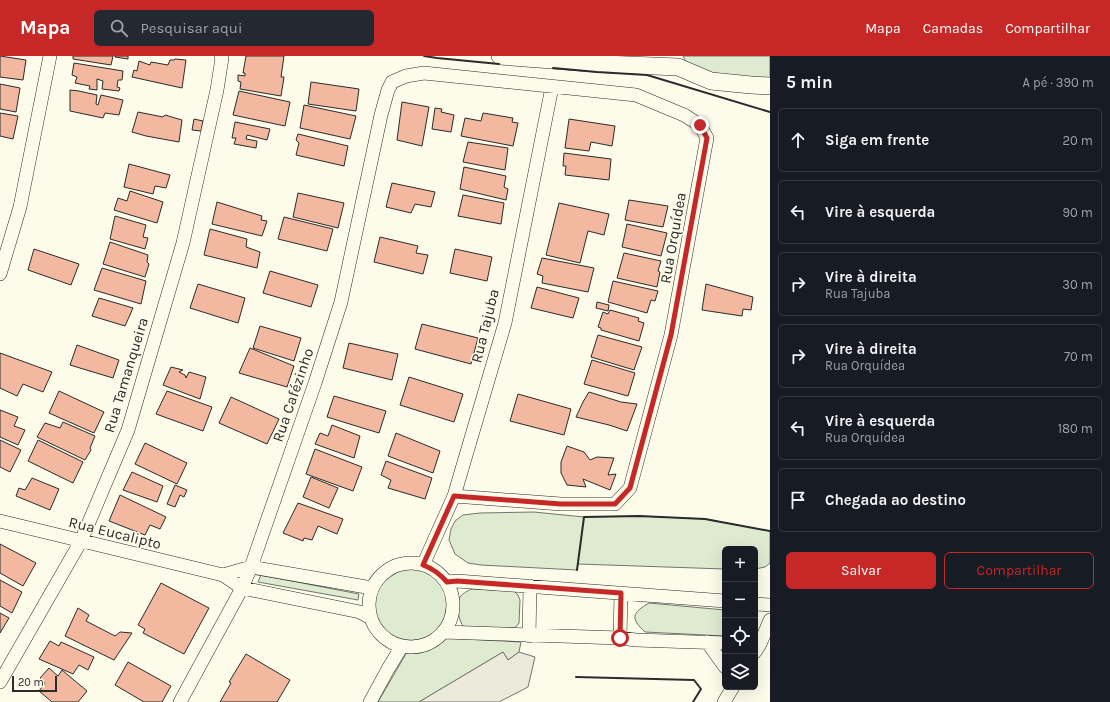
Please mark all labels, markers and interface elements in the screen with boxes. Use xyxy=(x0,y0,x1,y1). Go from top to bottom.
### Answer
search box xyxy=(94,10,374,46)
text: Mapa xyxy=(20,17,70,39)
icon: search xyxy=(108,17,130,39)
text: Pesquisar aqui xyxy=(140,19,242,37)
text: Mapa xyxy=(865,20,901,37)
text: Camadas xyxy=(923,20,983,37)
text: Compartilhar xyxy=(1005,20,1090,37)
text: 5 min xyxy=(786,72,833,92)
text: A pé · 390 m xyxy=(1022,75,1094,90)
route end xyxy=(691,116,709,134)
icon: ahead xyxy=(787,129,809,151)
text: Siga em frente xyxy=(825,131,929,149)
text: 20 m xyxy=(1063,133,1093,148)
street label: Rua Orquídea xyxy=(656,191,690,285)
icon: left xyxy=(787,201,809,223)
text: Vire à esquerda xyxy=(825,203,935,221)
text: 90 m xyxy=(1062,205,1093,220)
text: Vire à direita xyxy=(825,268,917,286)
icon: right xyxy=(787,273,809,295)
text: 30 m xyxy=(1062,277,1093,292)
text: Rua Tajuba xyxy=(825,286,890,301)
street label: Rua Tajuba xyxy=(467,287,503,365)
street label: Rua Tamanqueira xyxy=(100,315,152,435)
text: Vire à direita xyxy=(825,340,917,358)
icon: right xyxy=(787,345,809,367)
street label: Rua Cafézinho xyxy=(268,346,318,444)
text: 70 m xyxy=(1064,349,1093,364)
text: Rua Orquídea xyxy=(825,358,905,373)
text: Vire à esquerda xyxy=(825,412,935,430)
icon: left xyxy=(787,417,809,439)
text: 180 m xyxy=(1058,421,1093,436)
text: Rua Orquídea xyxy=(825,430,905,445)
icon: arrive xyxy=(787,489,809,511)
text: Chegada ao destino xyxy=(825,491,966,509)
street label: Rua Eucalipto xyxy=(67,513,163,553)
map controls xyxy=(722,546,758,690)
button: + xyxy=(722,546,758,582)
button: Salvar xyxy=(786,552,936,589)
button: Compartilhar xyxy=(944,552,1094,589)
button: − xyxy=(722,582,758,618)
button: locate xyxy=(722,618,758,654)
route start xyxy=(611,629,629,647)
button: layers xyxy=(722,654,758,690)
scale bar xyxy=(12,674,57,693)
text: 20 m xyxy=(18,676,44,689)

